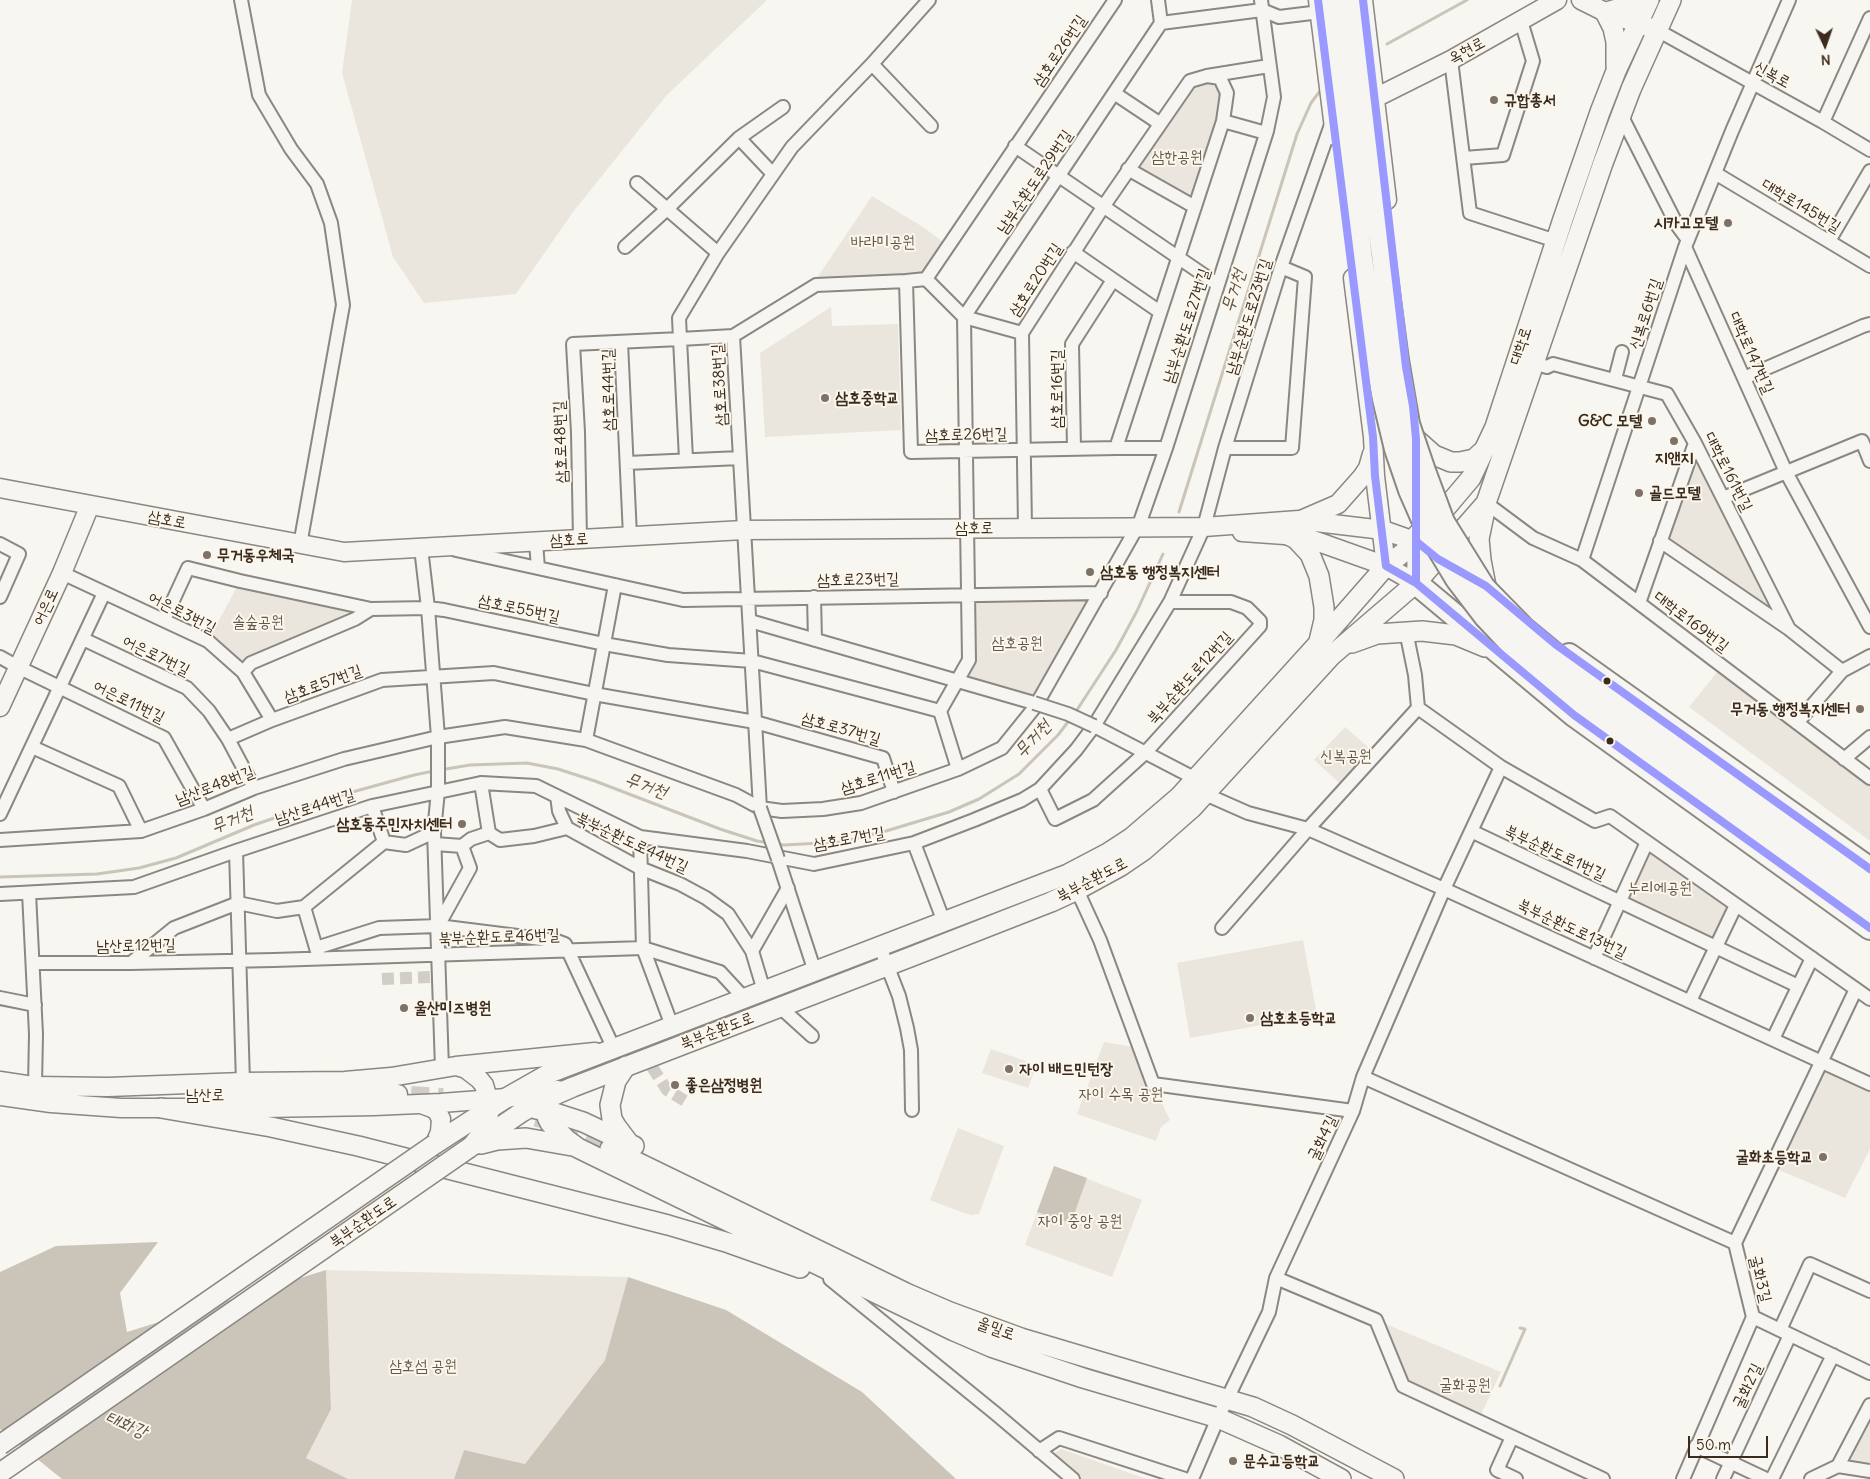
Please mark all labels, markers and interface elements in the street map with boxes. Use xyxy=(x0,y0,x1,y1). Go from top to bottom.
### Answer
street label: 삼호로26번길 xyxy=(1029,11,1091,91)
north arrow xyxy=(1800,20,1850,70)
street label: 옥현로 xyxy=(1445,33,1489,69)
text: N xyxy=(1820,51,1831,69)
street label: 신복로 xyxy=(1750,57,1794,93)
place label: 규합총서 xyxy=(1504,90,1556,110)
marker: 규합총서 xyxy=(1488,94,1500,106)
street label: 남부순환도로29번길 xyxy=(993,126,1077,238)
park label: 삼한공원 xyxy=(1151,147,1203,167)
street label: 대학로145번길 xyxy=(1758,175,1844,237)
place label: 시카고모텔 xyxy=(1654,213,1718,233)
marker: 시카고모텔 xyxy=(1722,217,1734,229)
park label: 바라미공원 xyxy=(851,232,915,252)
street label: 삼호로20번길 xyxy=(1005,240,1067,320)
street label: 남부순환도로23번길 xyxy=(1222,256,1276,378)
street label: 남부순환도로27번길 xyxy=(1159,266,1215,386)
water label: 무거천 xyxy=(1217,267,1251,315)
street label: 신복로6번길 xyxy=(1625,276,1667,352)
street label: 대학로147번길 xyxy=(1724,309,1778,397)
street label: 대학로 xyxy=(1506,325,1536,367)
street label: 삼호로38번길 xyxy=(708,343,732,427)
street label: 삼호로44번길 xyxy=(599,348,619,432)
street label: 삼호로16번길 xyxy=(1047,349,1067,429)
place label: 삼호중학교 xyxy=(835,388,899,408)
marker: 삼호중학교 xyxy=(819,392,831,404)
street label: 삼호로48번길 xyxy=(550,400,572,484)
place label: G&C 모텔 xyxy=(1578,411,1642,431)
marker: G&C 모텔 xyxy=(1646,415,1658,427)
street label: 삼호로26번길 xyxy=(925,425,1007,445)
street label: 대학로161번길 xyxy=(1700,429,1756,515)
marker: 지앤지 xyxy=(1668,435,1680,447)
place label: 지앤지 xyxy=(1655,448,1693,468)
place label: 골드모텔 xyxy=(1649,483,1700,503)
marker: 골드모텔 xyxy=(1633,487,1645,499)
street label: 삼호로 xyxy=(146,507,188,533)
street label: 삼호로 xyxy=(955,518,993,538)
street label: 삼호로 xyxy=(549,529,589,551)
place label: 무거동우체국 xyxy=(217,545,294,565)
marker: 무거동우체국 xyxy=(201,549,213,561)
place label: 삼호동 행정복지센터 xyxy=(1100,562,1220,582)
marker: 삼호동 행정복지센터 xyxy=(1084,566,1096,578)
street label: 삼호로23번길 xyxy=(817,570,899,590)
street label: 어은로 xyxy=(29,585,63,629)
street label: 어은로3번길 xyxy=(145,588,219,638)
street label: 대학로169번길 xyxy=(1650,588,1732,656)
street label: 삼호로55번길 xyxy=(477,591,561,627)
park label: 솔숲공원 xyxy=(232,612,284,632)
street label: 북부순환도로12번길 xyxy=(1143,628,1237,728)
street label: 어은로7번길 xyxy=(119,632,193,680)
park label: 삼호공원 xyxy=(991,633,1043,653)
street label: 삼호로57번길 xyxy=(281,661,365,707)
street label: 어은로11번길 xyxy=(90,676,168,728)
unlabelled marker xyxy=(1602,676,1612,686)
place label: 무거동 행정복지센터 xyxy=(1730,699,1850,719)
marker: 무거동 행정복지센터 xyxy=(1854,703,1866,715)
street label: 삼호로37번길 xyxy=(799,709,883,749)
water label: 무거천 xyxy=(1010,716,1056,762)
unlabelled marker xyxy=(1605,736,1615,746)
park label: 신복공원 xyxy=(1320,746,1372,766)
street label: 삼호로11번길 xyxy=(838,758,918,798)
street label: 남산로48번길 xyxy=(173,762,257,810)
water label: 무거천 xyxy=(622,768,670,804)
street label: 남산로44번길 xyxy=(273,785,357,829)
water label: 무거천 xyxy=(208,802,256,838)
street label: 북부순환도로44번길 xyxy=(573,809,691,877)
place label: 삼호동주민자치센터 xyxy=(336,814,452,834)
marker: 삼호동주민자치센터 xyxy=(456,818,468,830)
street label: 북부순환도로1번길 xyxy=(1501,821,1609,885)
street label: 삼호로7번길 xyxy=(812,823,886,855)
street label: 북부순환도로 xyxy=(1053,853,1131,907)
park label: 누리에공원 xyxy=(1628,878,1692,898)
street label: 북부순환도로13번길 xyxy=(1514,895,1630,963)
street label: 북부순환도로46번길 xyxy=(438,925,560,949)
street label: 남산로12번길 xyxy=(96,936,176,956)
place label: 울산미즈병원 xyxy=(414,998,491,1018)
marker: 울산미즈병원 xyxy=(398,1002,410,1014)
street label: 북부순환도로 xyxy=(678,1008,756,1054)
place label: 삼호초등학교 xyxy=(1260,1008,1337,1028)
marker: 삼호초등학교 xyxy=(1244,1012,1256,1024)
place label: 자이 배드민턴장 xyxy=(1019,1059,1113,1079)
marker: 자이 배드민턴장 xyxy=(1003,1063,1015,1075)
place label: 좋은삼정병원 xyxy=(685,1075,762,1095)
marker: 좋은삼정병원 xyxy=(669,1079,681,1091)
park label: 자이 수목 공원 xyxy=(1079,1084,1163,1104)
street label: 남산로 xyxy=(186,1085,224,1105)
street label: 굴화4길 xyxy=(1304,1112,1342,1164)
place label: 굴화초등학교 xyxy=(1736,1147,1813,1167)
marker: 굴화초등학교 xyxy=(1817,1151,1829,1163)
street label: 북부순환도로 xyxy=(326,1192,400,1252)
park label: 자이 중앙 공원 xyxy=(1038,1211,1122,1231)
street label: 굴화3길 xyxy=(1745,1254,1775,1304)
street label: 울밀로 xyxy=(975,1313,1017,1345)
park label: 삼호섬 공원 xyxy=(389,1356,457,1376)
street label: 굴화2길 xyxy=(1729,1360,1767,1412)
park label: 굴화공원 xyxy=(1439,1375,1491,1395)
water label: 태화강 xyxy=(102,1407,150,1443)
scale bar xyxy=(1690,1426,1770,1458)
text: 50 m xyxy=(1696,1435,1731,1454)
place label: 문수고등학교 xyxy=(1243,1451,1320,1471)
marker: 문수고등학교 xyxy=(1227,1455,1239,1467)

